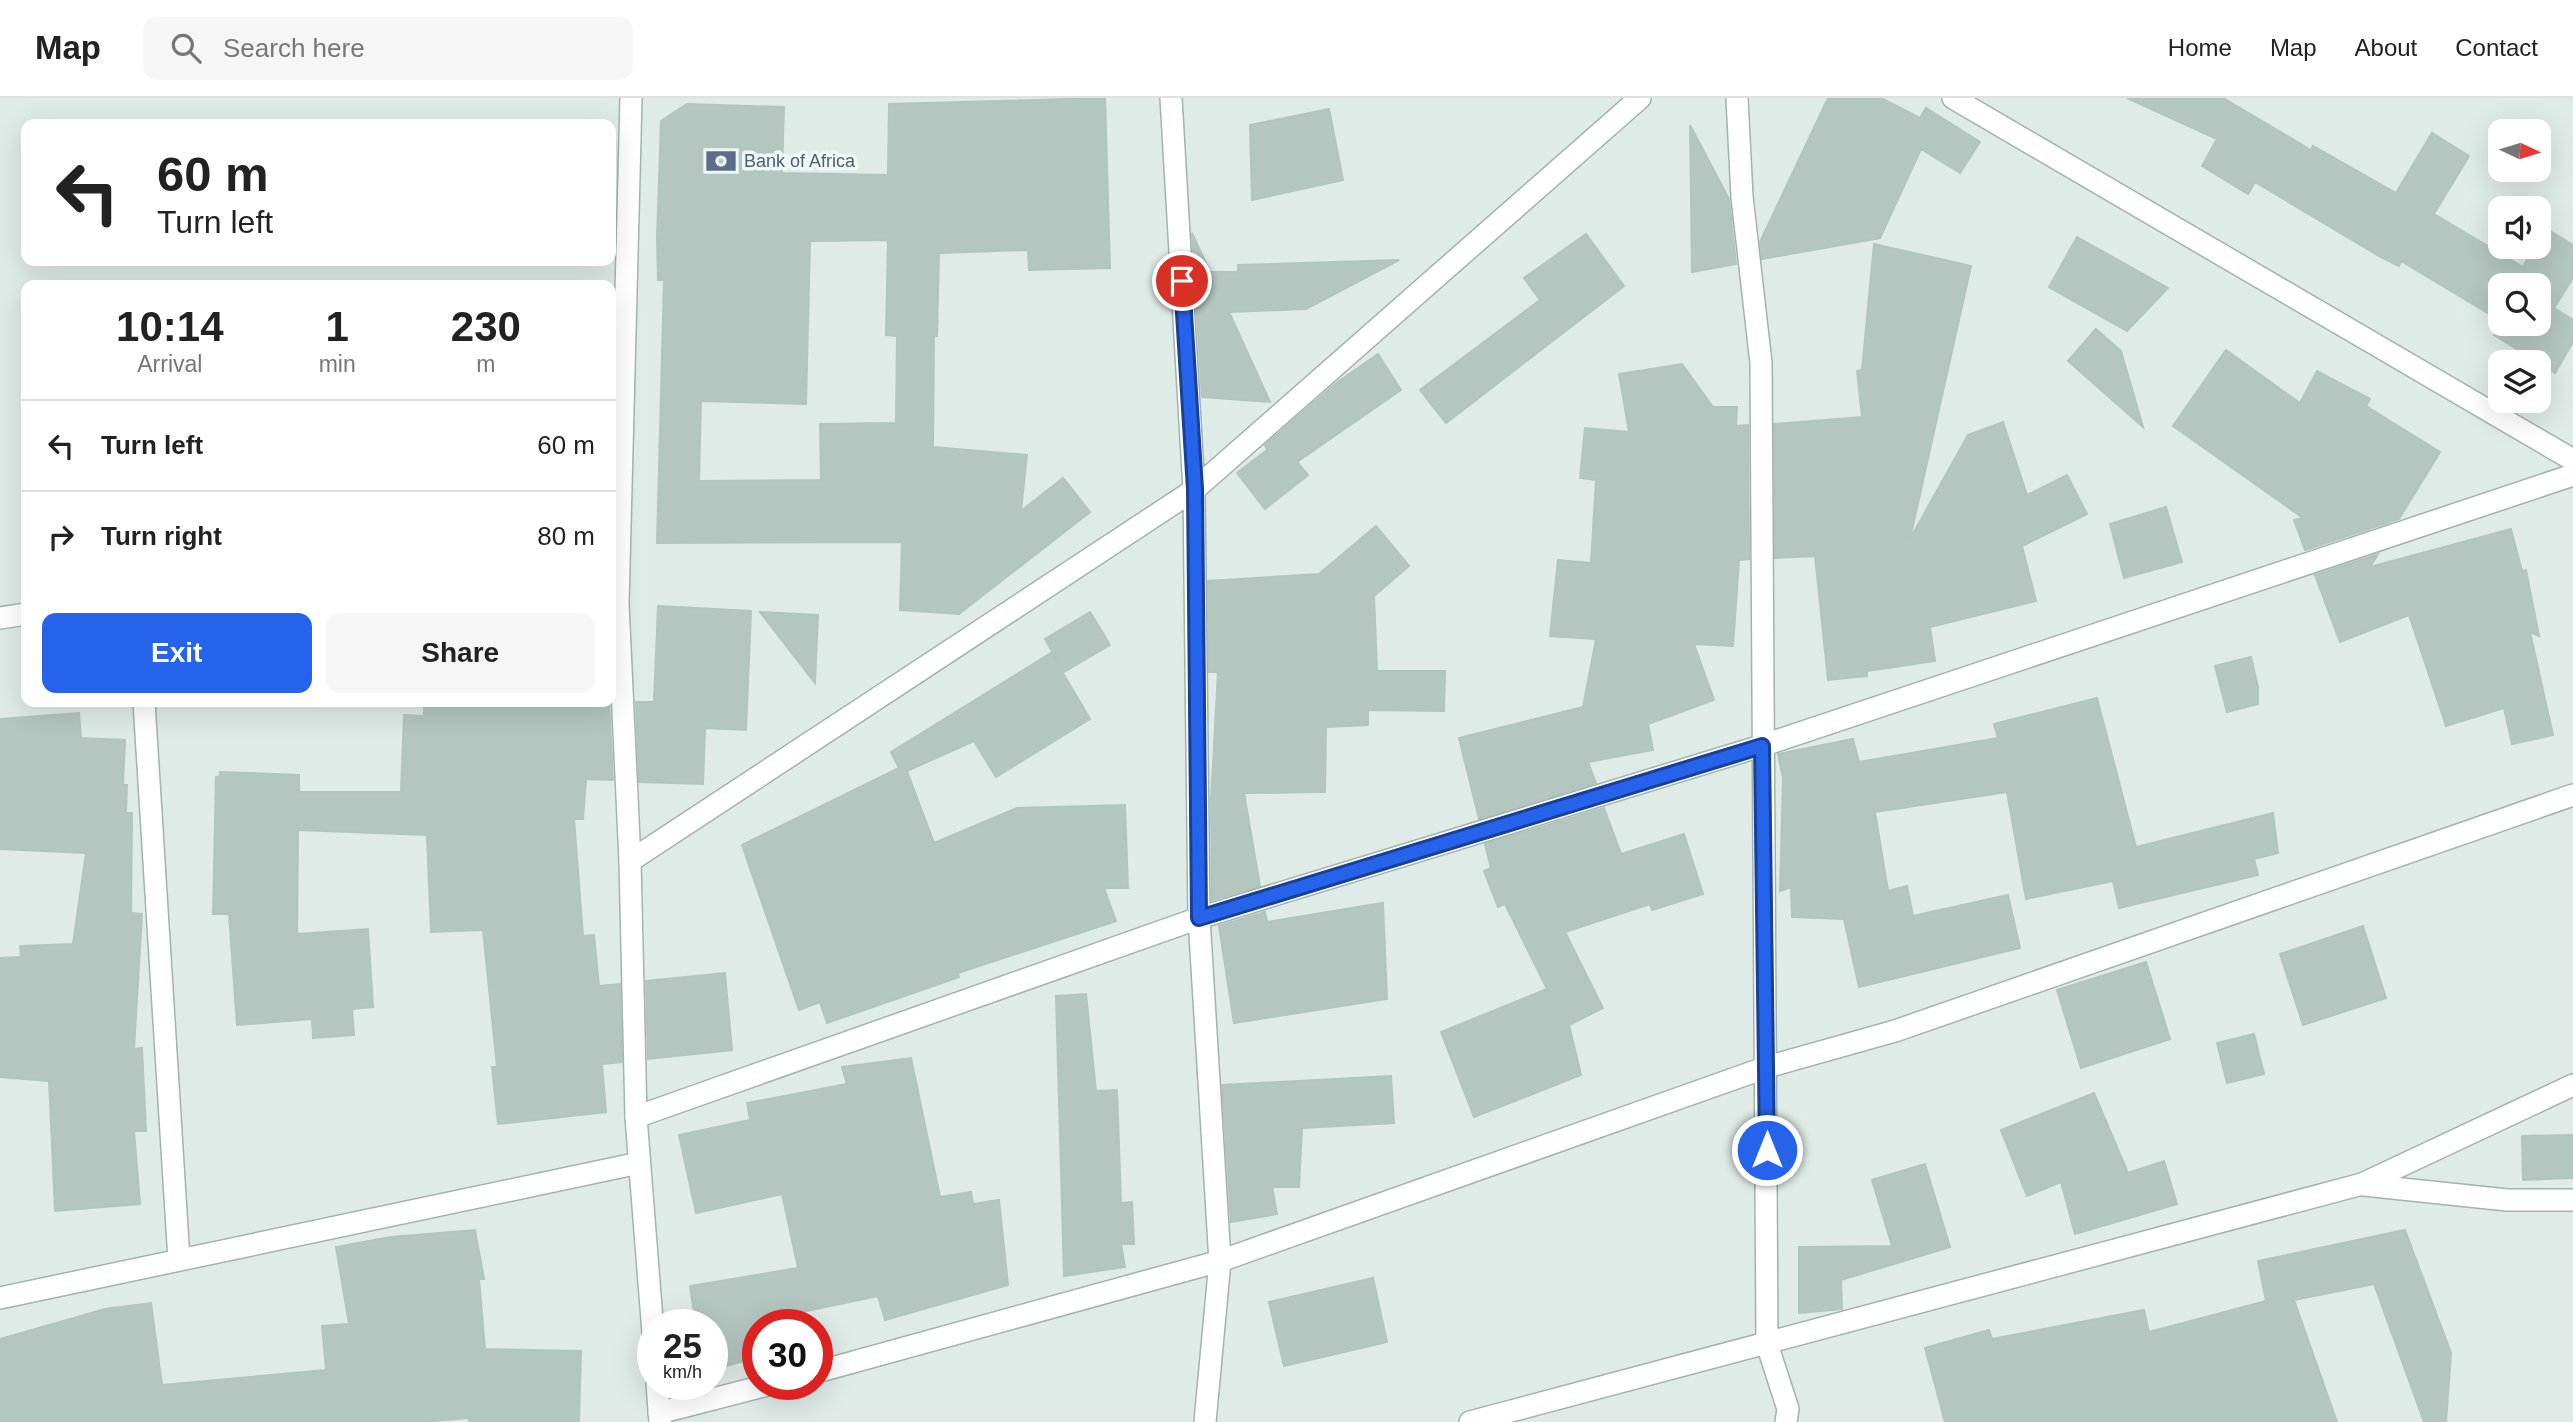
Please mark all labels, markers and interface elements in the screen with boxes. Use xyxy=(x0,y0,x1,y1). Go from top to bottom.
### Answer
search box xyxy=(143,17,633,80)
text: Map xyxy=(35,29,101,66)
icon: search xyxy=(167,29,205,67)
text: Search here xyxy=(223,33,365,63)
text: Home xyxy=(2168,34,2232,61)
text: Map xyxy=(2270,34,2317,61)
text: About xyxy=(2355,34,2417,61)
text: Contact xyxy=(2455,34,2538,61)
north arrow xyxy=(2488,119,2552,182)
map controls xyxy=(2488,119,2551,413)
bank icon: Bank of Africa xyxy=(704,144,738,178)
icon: left xyxy=(42,147,133,238)
text: 60 m xyxy=(157,147,269,201)
place label: Bank of Africa xyxy=(744,151,856,171)
button: sound xyxy=(2488,196,2551,259)
text: Turn left xyxy=(157,204,273,240)
pin xyxy=(1152,251,1212,311)
icon: arrive xyxy=(1163,262,1201,300)
button: search xyxy=(2488,273,2551,336)
text: 10:14 xyxy=(116,303,224,350)
text: 1 xyxy=(325,303,349,350)
text: 230 xyxy=(451,303,521,350)
button: layers xyxy=(2488,350,2551,413)
text: Arrival xyxy=(137,351,202,377)
text: min xyxy=(319,351,356,377)
text: m xyxy=(476,351,495,377)
icon: left xyxy=(42,427,80,465)
text: Turn left xyxy=(101,430,203,460)
text: 60 m xyxy=(537,430,595,460)
icon: right xyxy=(42,518,80,556)
text: Turn right xyxy=(101,521,222,551)
text: 80 m xyxy=(537,521,595,551)
button: Exit xyxy=(42,613,312,693)
button: Share xyxy=(326,613,595,693)
position arrow xyxy=(1730,1113,1804,1187)
speed limit sign: 30 xyxy=(742,1309,833,1400)
text: 25 xyxy=(663,1326,702,1365)
text: km/h xyxy=(663,1362,702,1382)

